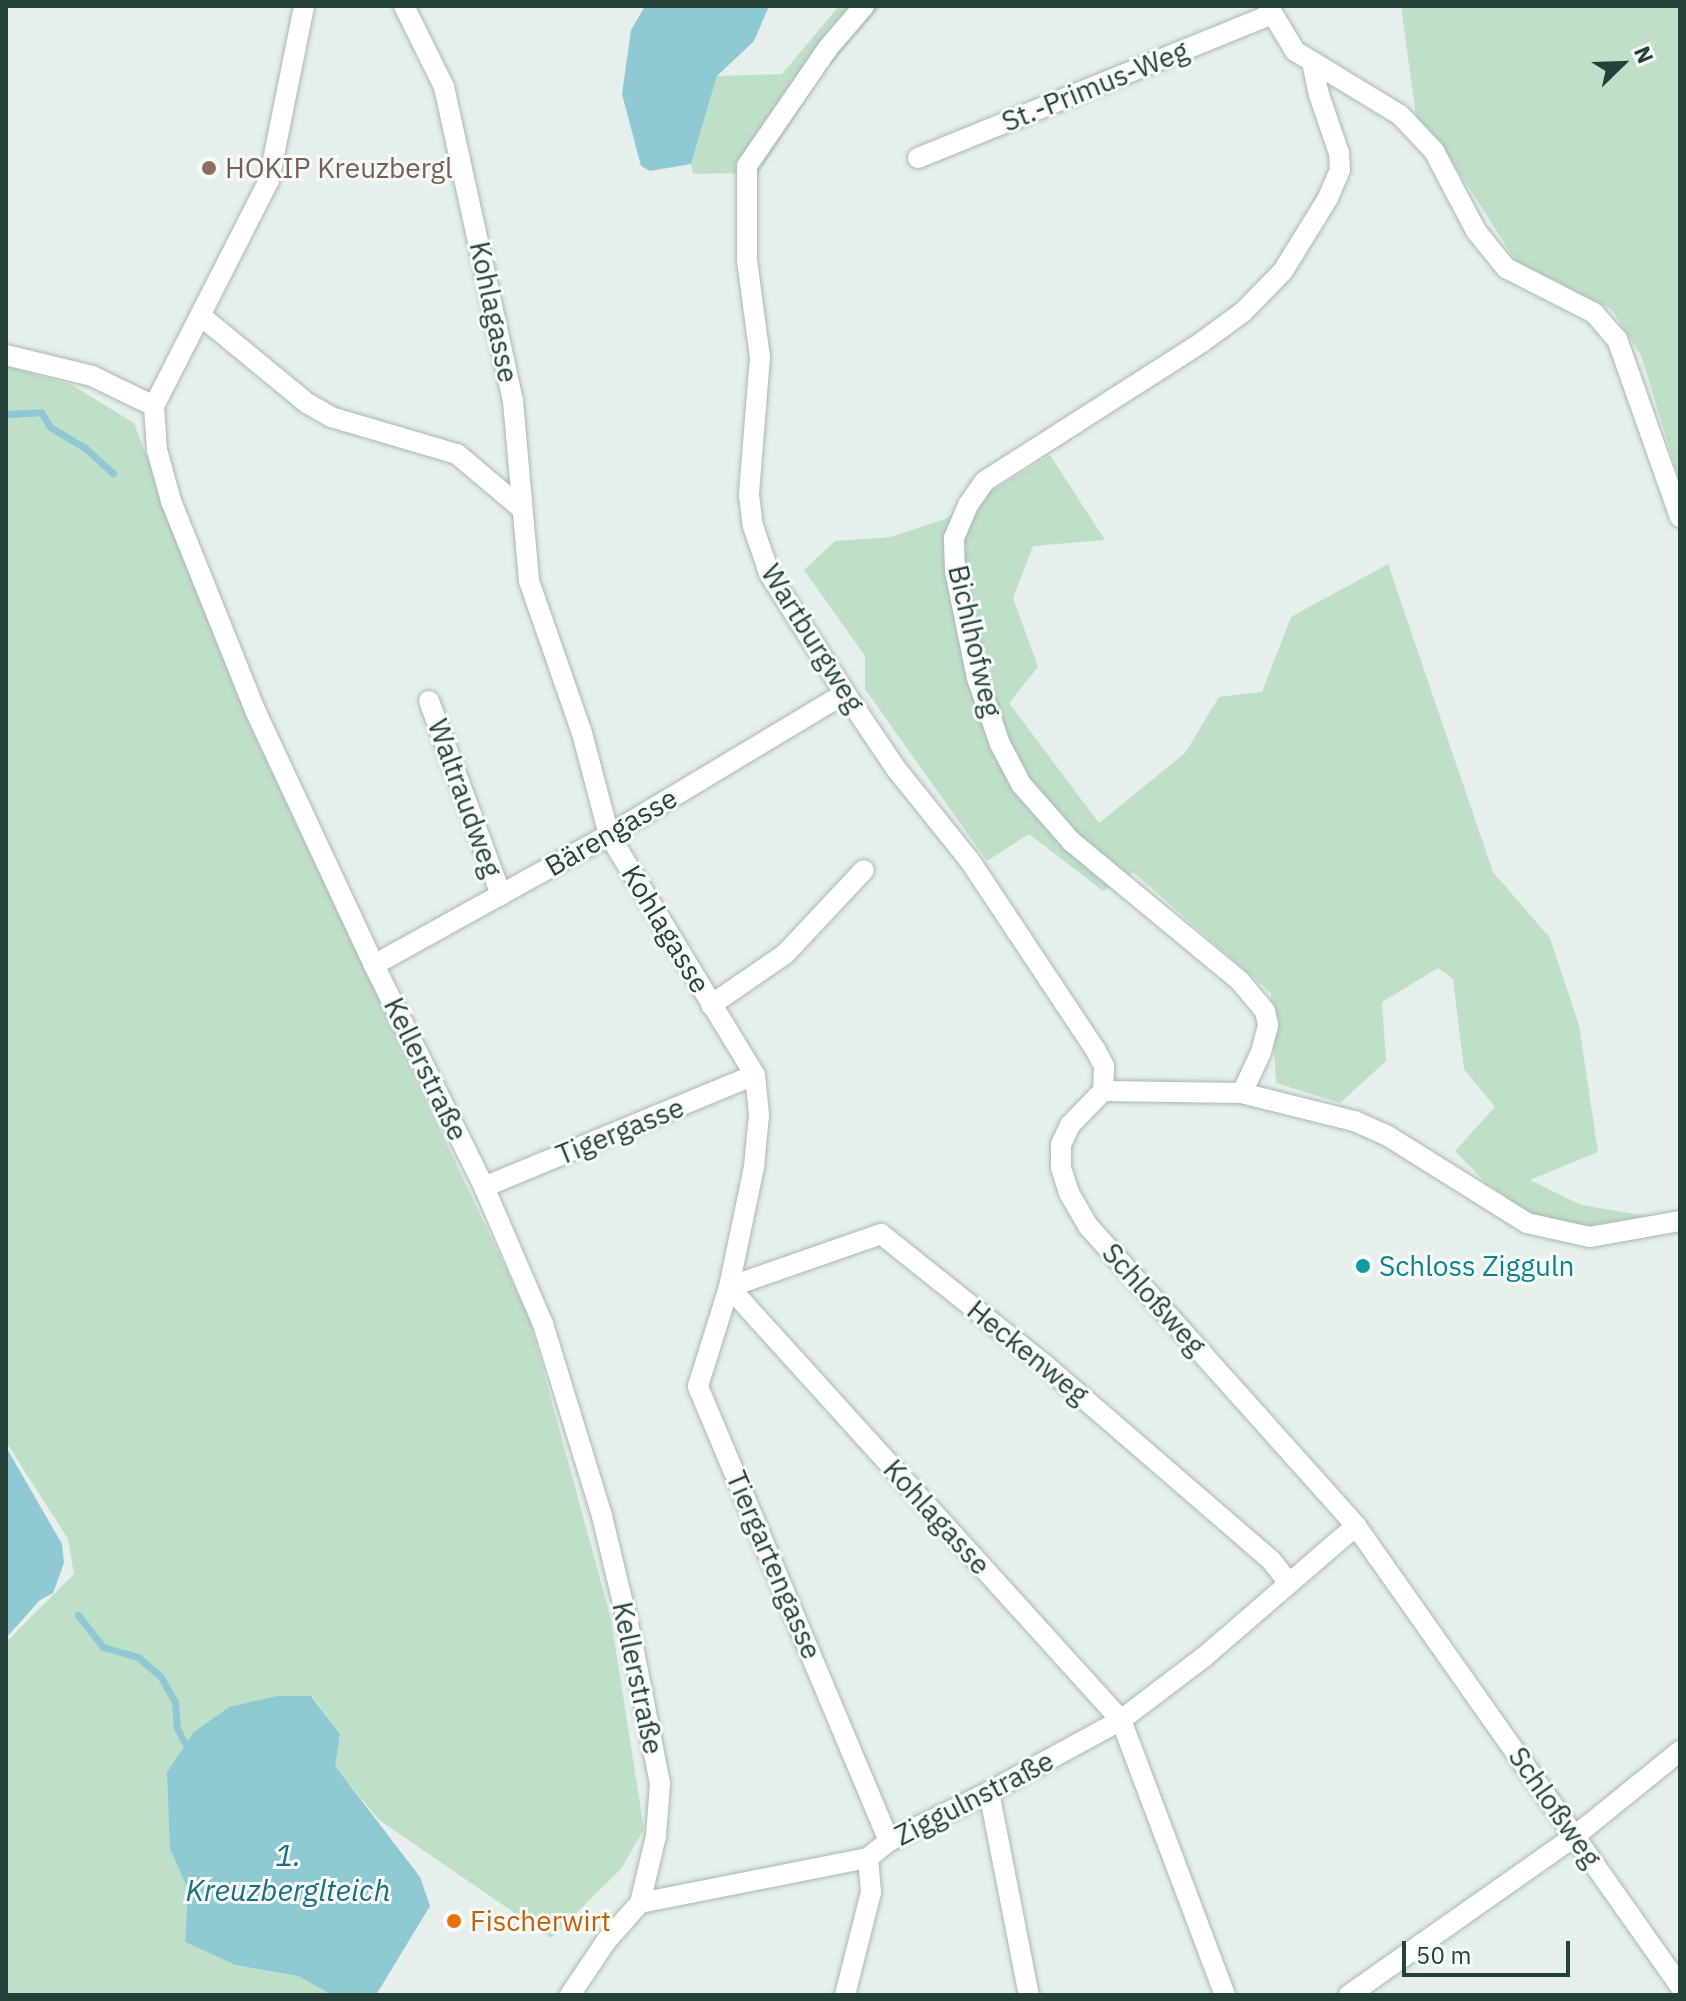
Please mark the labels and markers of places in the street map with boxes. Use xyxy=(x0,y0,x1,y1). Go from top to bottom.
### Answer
place label: HOKIP Kreuzbergl xyxy=(225,151,453,185)
marker: HOKIP Kreuzbergl xyxy=(200,159,218,177)
place label: Schloss Zigguln xyxy=(1379,1249,1574,1283)
marker: Schloss Zigguln xyxy=(1354,1257,1372,1275)
place label: Fischerwirt xyxy=(470,1904,611,1938)
marker: Fischerwirt xyxy=(445,1912,463,1930)

